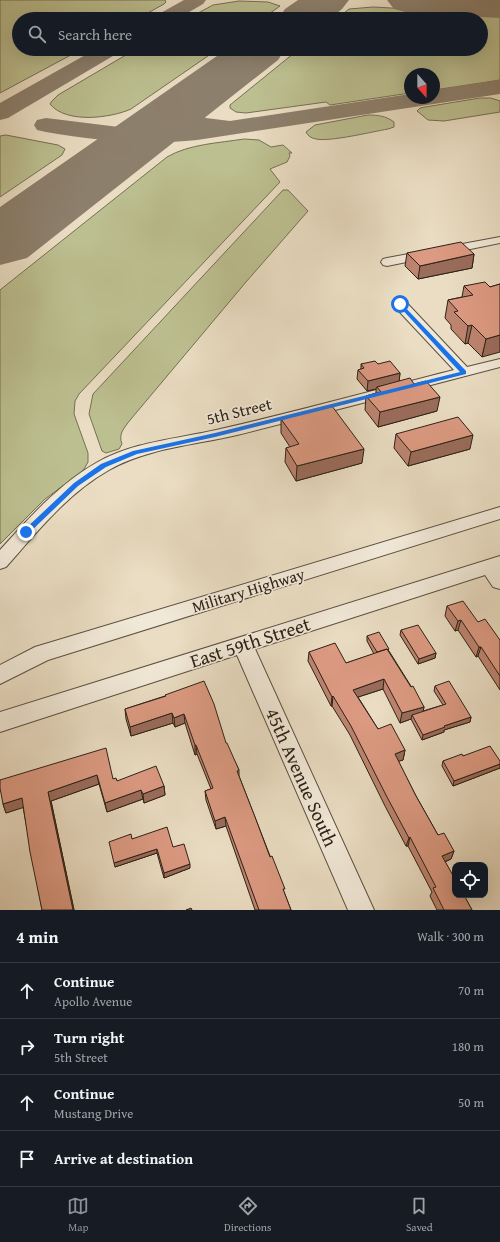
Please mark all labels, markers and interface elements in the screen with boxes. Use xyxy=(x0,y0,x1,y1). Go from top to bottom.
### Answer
search box xyxy=(12,12,488,56)
icon: search xyxy=(26,23,48,45)
text: Search here xyxy=(58,24,132,45)
north arrow xyxy=(404,68,440,104)
route start xyxy=(391,295,409,313)
street label: 5th Street xyxy=(204,391,274,431)
route end xyxy=(17,523,35,541)
street label: Military Highway xyxy=(189,561,307,619)
street label: East 59th Street xyxy=(186,609,314,675)
street label: 45th Avenue South xyxy=(259,703,345,851)
map controls xyxy=(452,862,488,898)
button: locate xyxy=(452,862,488,898)
text: 4 min xyxy=(16,924,58,949)
text: Walk · 300 m xyxy=(417,927,484,946)
text: Continue xyxy=(54,971,115,992)
icon: ahead xyxy=(16,980,38,1002)
text: 70 m xyxy=(458,981,484,1000)
text: Apollo Avenue xyxy=(54,992,132,1011)
text: Turn right xyxy=(54,1027,125,1048)
icon: right xyxy=(16,1036,38,1058)
text: 180 m xyxy=(452,1037,484,1056)
text: 5th Street xyxy=(54,1048,108,1067)
text: Continue xyxy=(54,1083,115,1104)
icon: ahead xyxy=(16,1092,38,1114)
text: 50 m xyxy=(458,1093,484,1112)
text: Mustang Drive xyxy=(54,1104,133,1123)
icon: arrive xyxy=(16,1148,38,1170)
text: Arrive at destination xyxy=(54,1148,193,1169)
tab: Map xyxy=(67,1195,89,1235)
tab: Directions xyxy=(224,1195,271,1235)
tab: Saved xyxy=(406,1195,433,1235)

